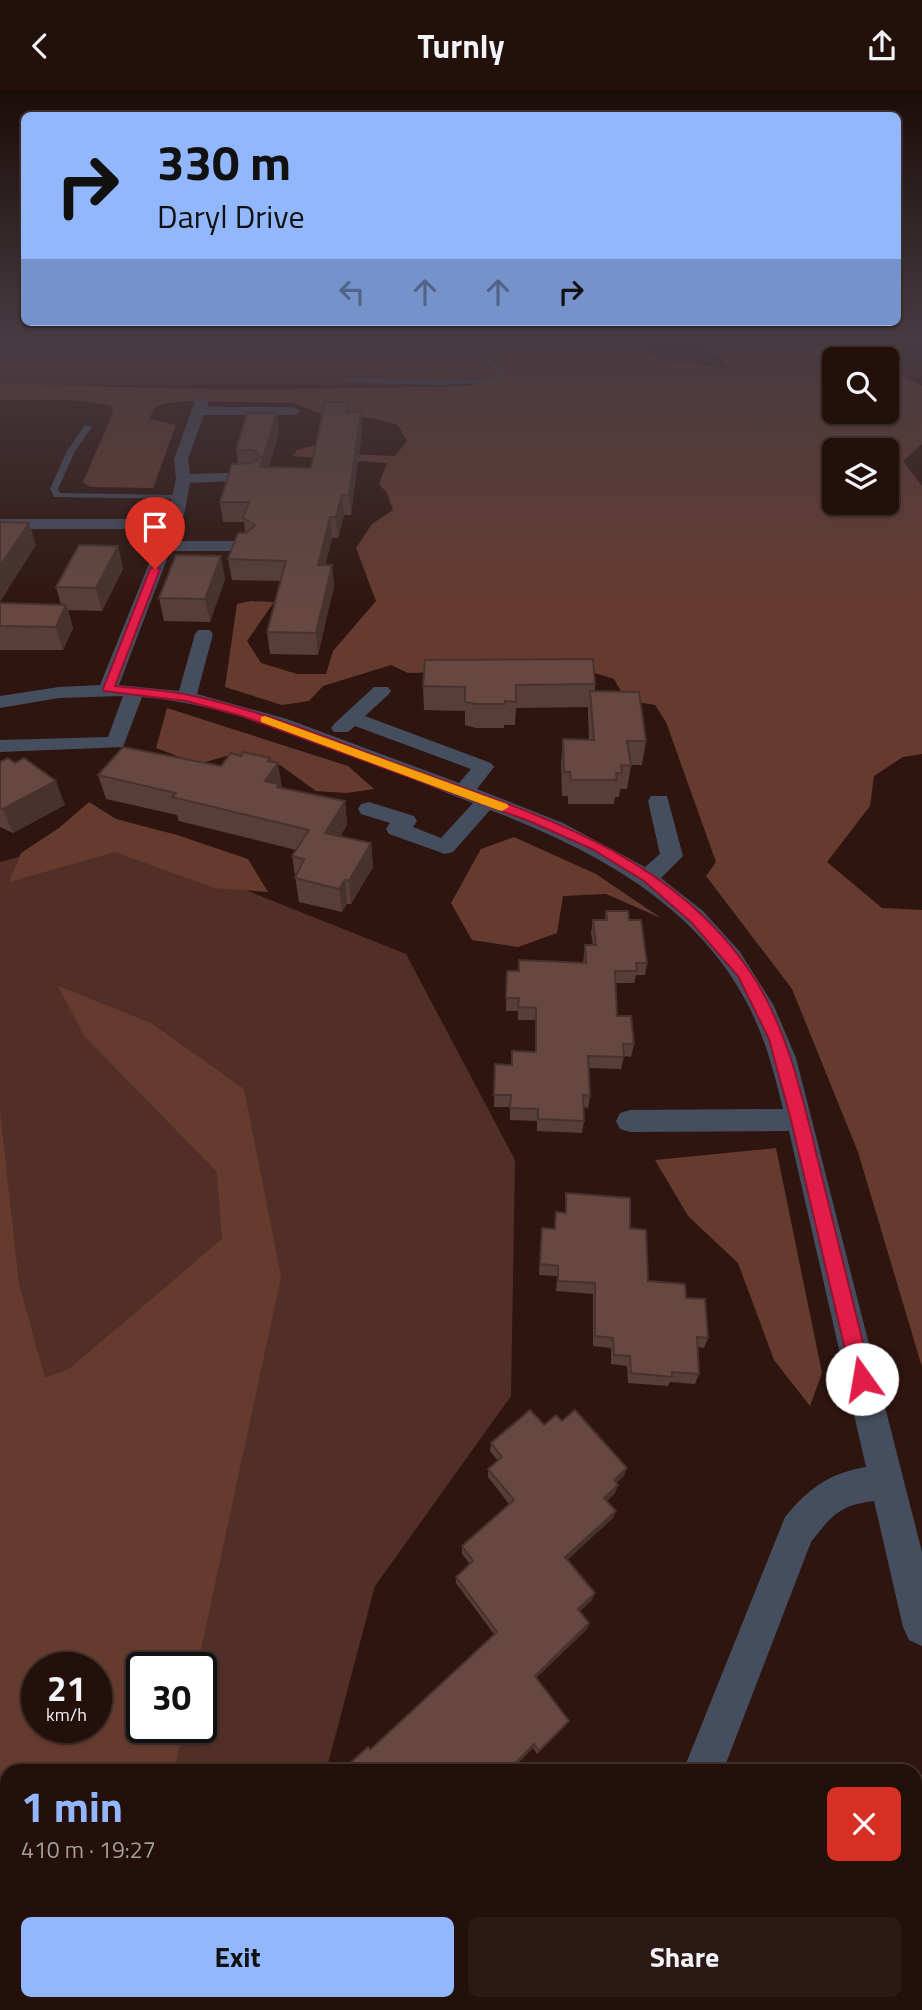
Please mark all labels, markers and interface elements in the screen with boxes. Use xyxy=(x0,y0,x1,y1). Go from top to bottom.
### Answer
text: Turnly xyxy=(417,22,505,70)
icon: back xyxy=(21,27,59,65)
icon: share xyxy=(863,27,901,65)
text: 330 m xyxy=(157,124,291,199)
icon: right xyxy=(42,140,133,231)
text: Daryl Drive xyxy=(157,192,305,240)
icon: left xyxy=(333,273,371,311)
icon: ahead xyxy=(406,273,444,311)
icon: ahead xyxy=(479,273,517,311)
icon: right xyxy=(552,273,590,311)
map controls xyxy=(822,347,899,515)
button: search xyxy=(822,347,899,424)
button: layers xyxy=(822,438,899,515)
pin xyxy=(125,497,185,569)
icon: arrive xyxy=(136,508,174,546)
position arrow xyxy=(825,1342,899,1416)
speed limit sign: 30 xyxy=(126,1652,217,1743)
text: 21 xyxy=(47,1661,86,1715)
text: km/h xyxy=(46,1701,87,1728)
text: 1 min xyxy=(21,1774,123,1838)
button: close xyxy=(827,1787,901,1861)
text: 410 m · 19:27 xyxy=(21,1832,156,1867)
button: Exit xyxy=(21,1917,454,1997)
button: Share xyxy=(468,1917,901,1997)

